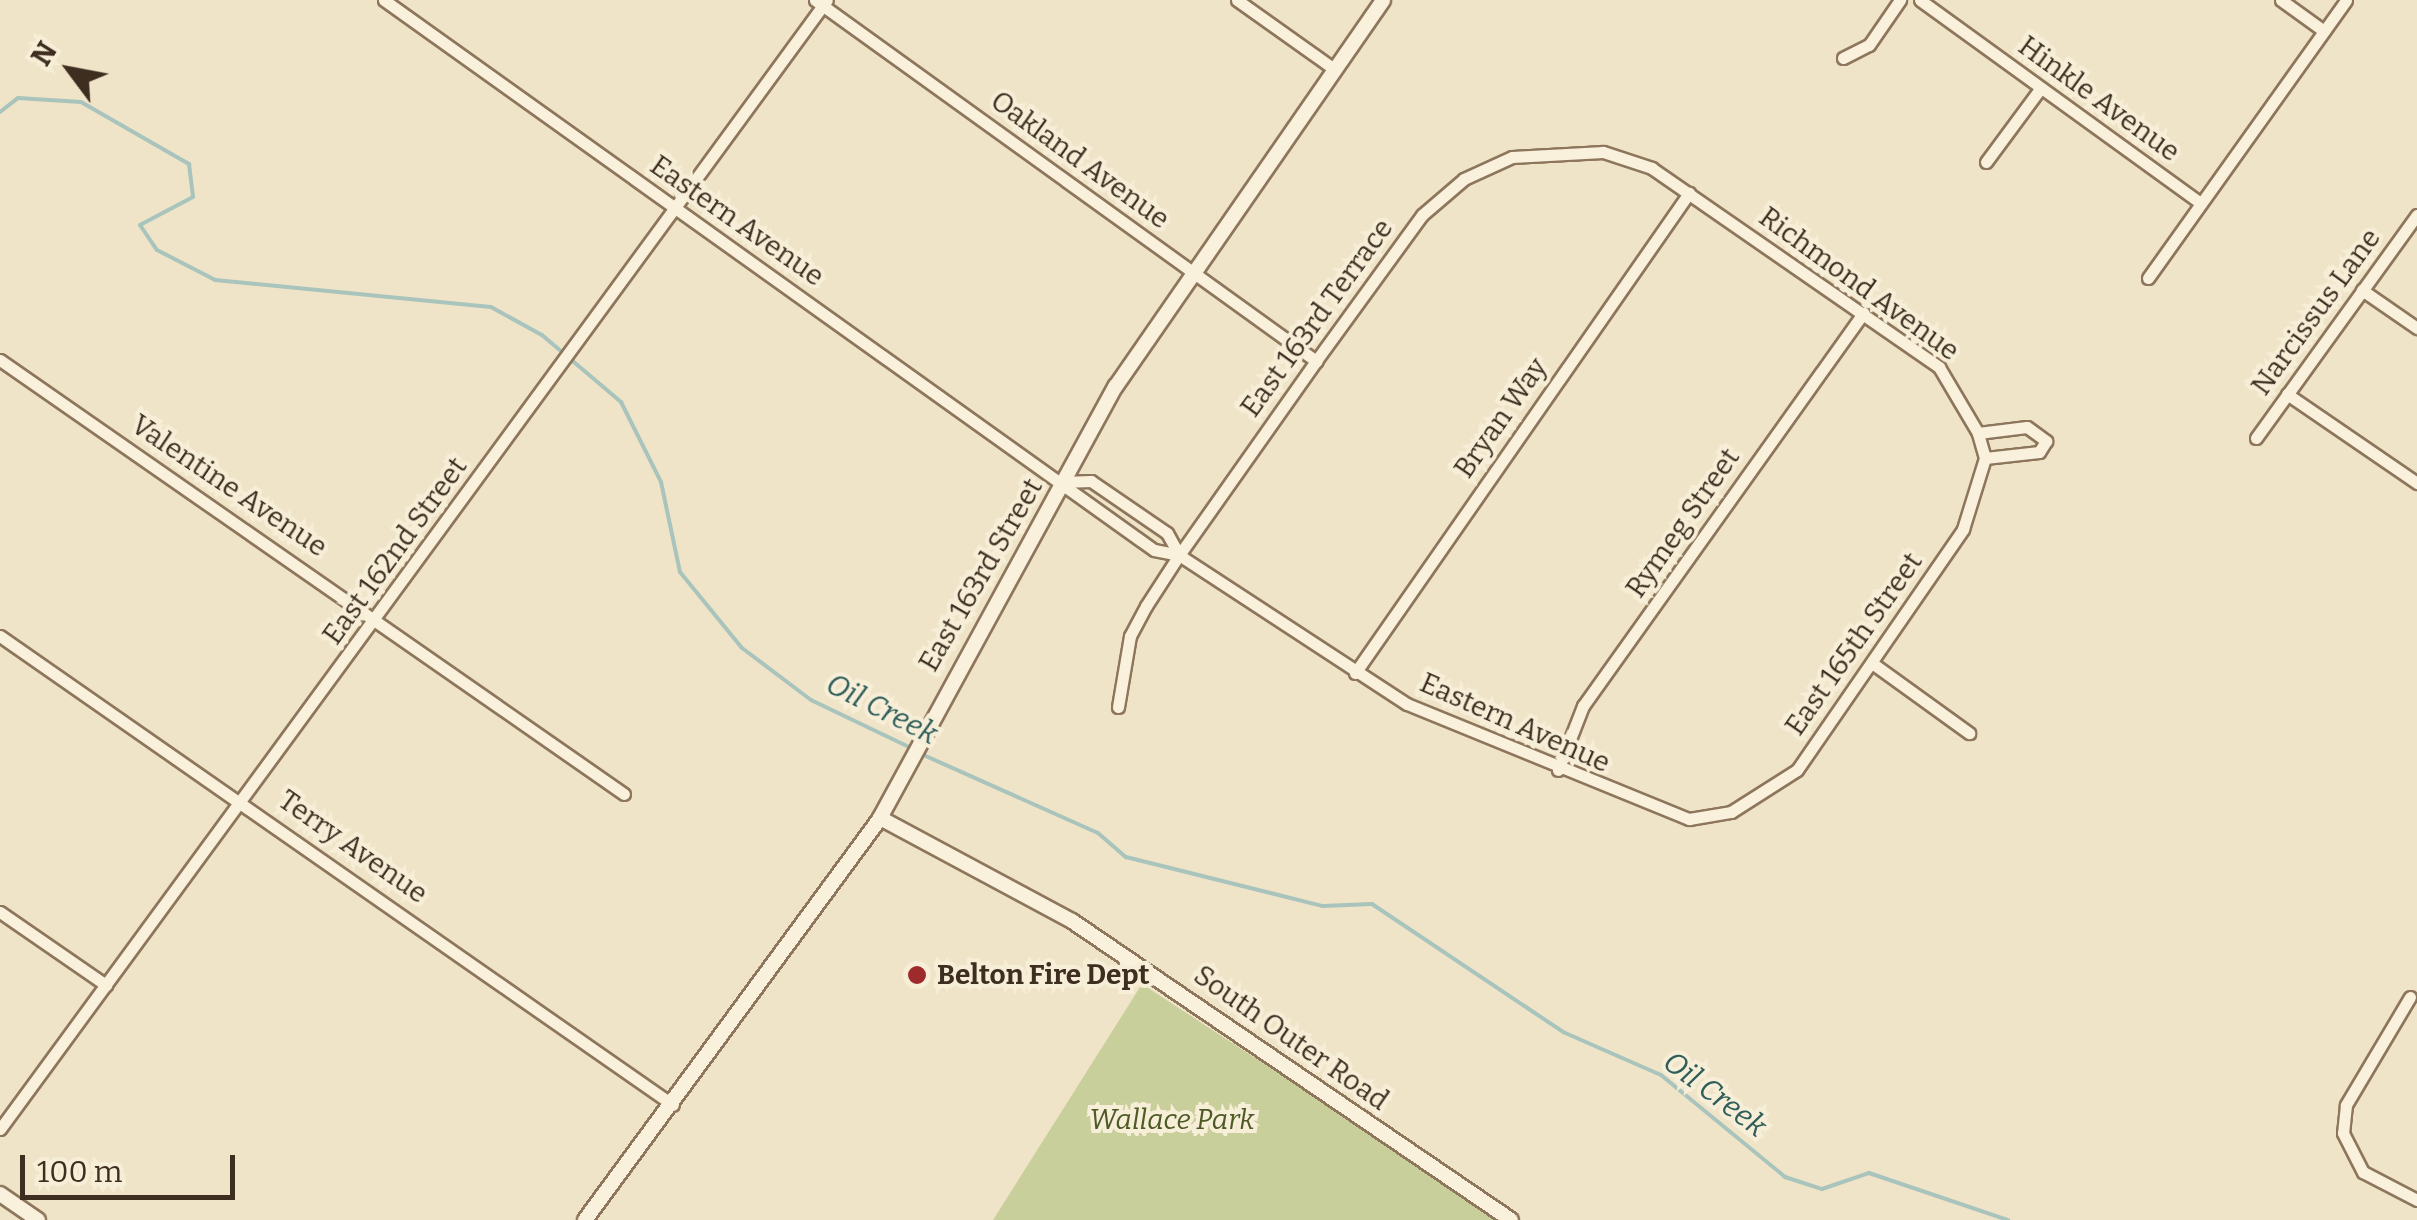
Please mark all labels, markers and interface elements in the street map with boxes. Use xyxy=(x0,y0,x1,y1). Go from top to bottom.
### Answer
north arrow xyxy=(20,20,120,120)
street label: Hinkle Avenue xyxy=(2012,29,2186,169)
text: N xyxy=(24,36,64,72)
street label: Oakland Avenue xyxy=(984,84,1176,236)
street label: Eastern Avenue xyxy=(644,149,830,293)
street label: Richmond Avenue xyxy=(1753,200,1965,368)
street label: East 163rd Terrace xyxy=(1234,213,1400,423)
street label: Narcissus Lane xyxy=(2244,222,2388,402)
street label: Bryan Way xyxy=(1447,352,1555,484)
street label: Valentine Avenue xyxy=(125,408,333,564)
street label: Rymeg Street xyxy=(1619,442,1747,604)
street label: East 162nd Street xyxy=(316,451,474,651)
street label: East 163rd Street xyxy=(912,473,1050,677)
street label: East 165th Street xyxy=(1778,546,1930,742)
water label: Oil Creek xyxy=(820,666,944,752)
street label: Eastern Avenue xyxy=(1415,666,1615,780)
street label: Terry Avenue xyxy=(272,783,434,911)
place label: Belton Fire Dept xyxy=(937,958,1150,992)
street label: South Outer Road xyxy=(1187,958,1395,1118)
marker: Belton Fire Dept xyxy=(906,964,928,986)
water label: Oil Creek xyxy=(1656,1043,1774,1145)
park label: Wallace Park xyxy=(1090,1103,1254,1137)
scale bar xyxy=(25,1135,240,1197)
text: 100 m xyxy=(37,1154,122,1190)

